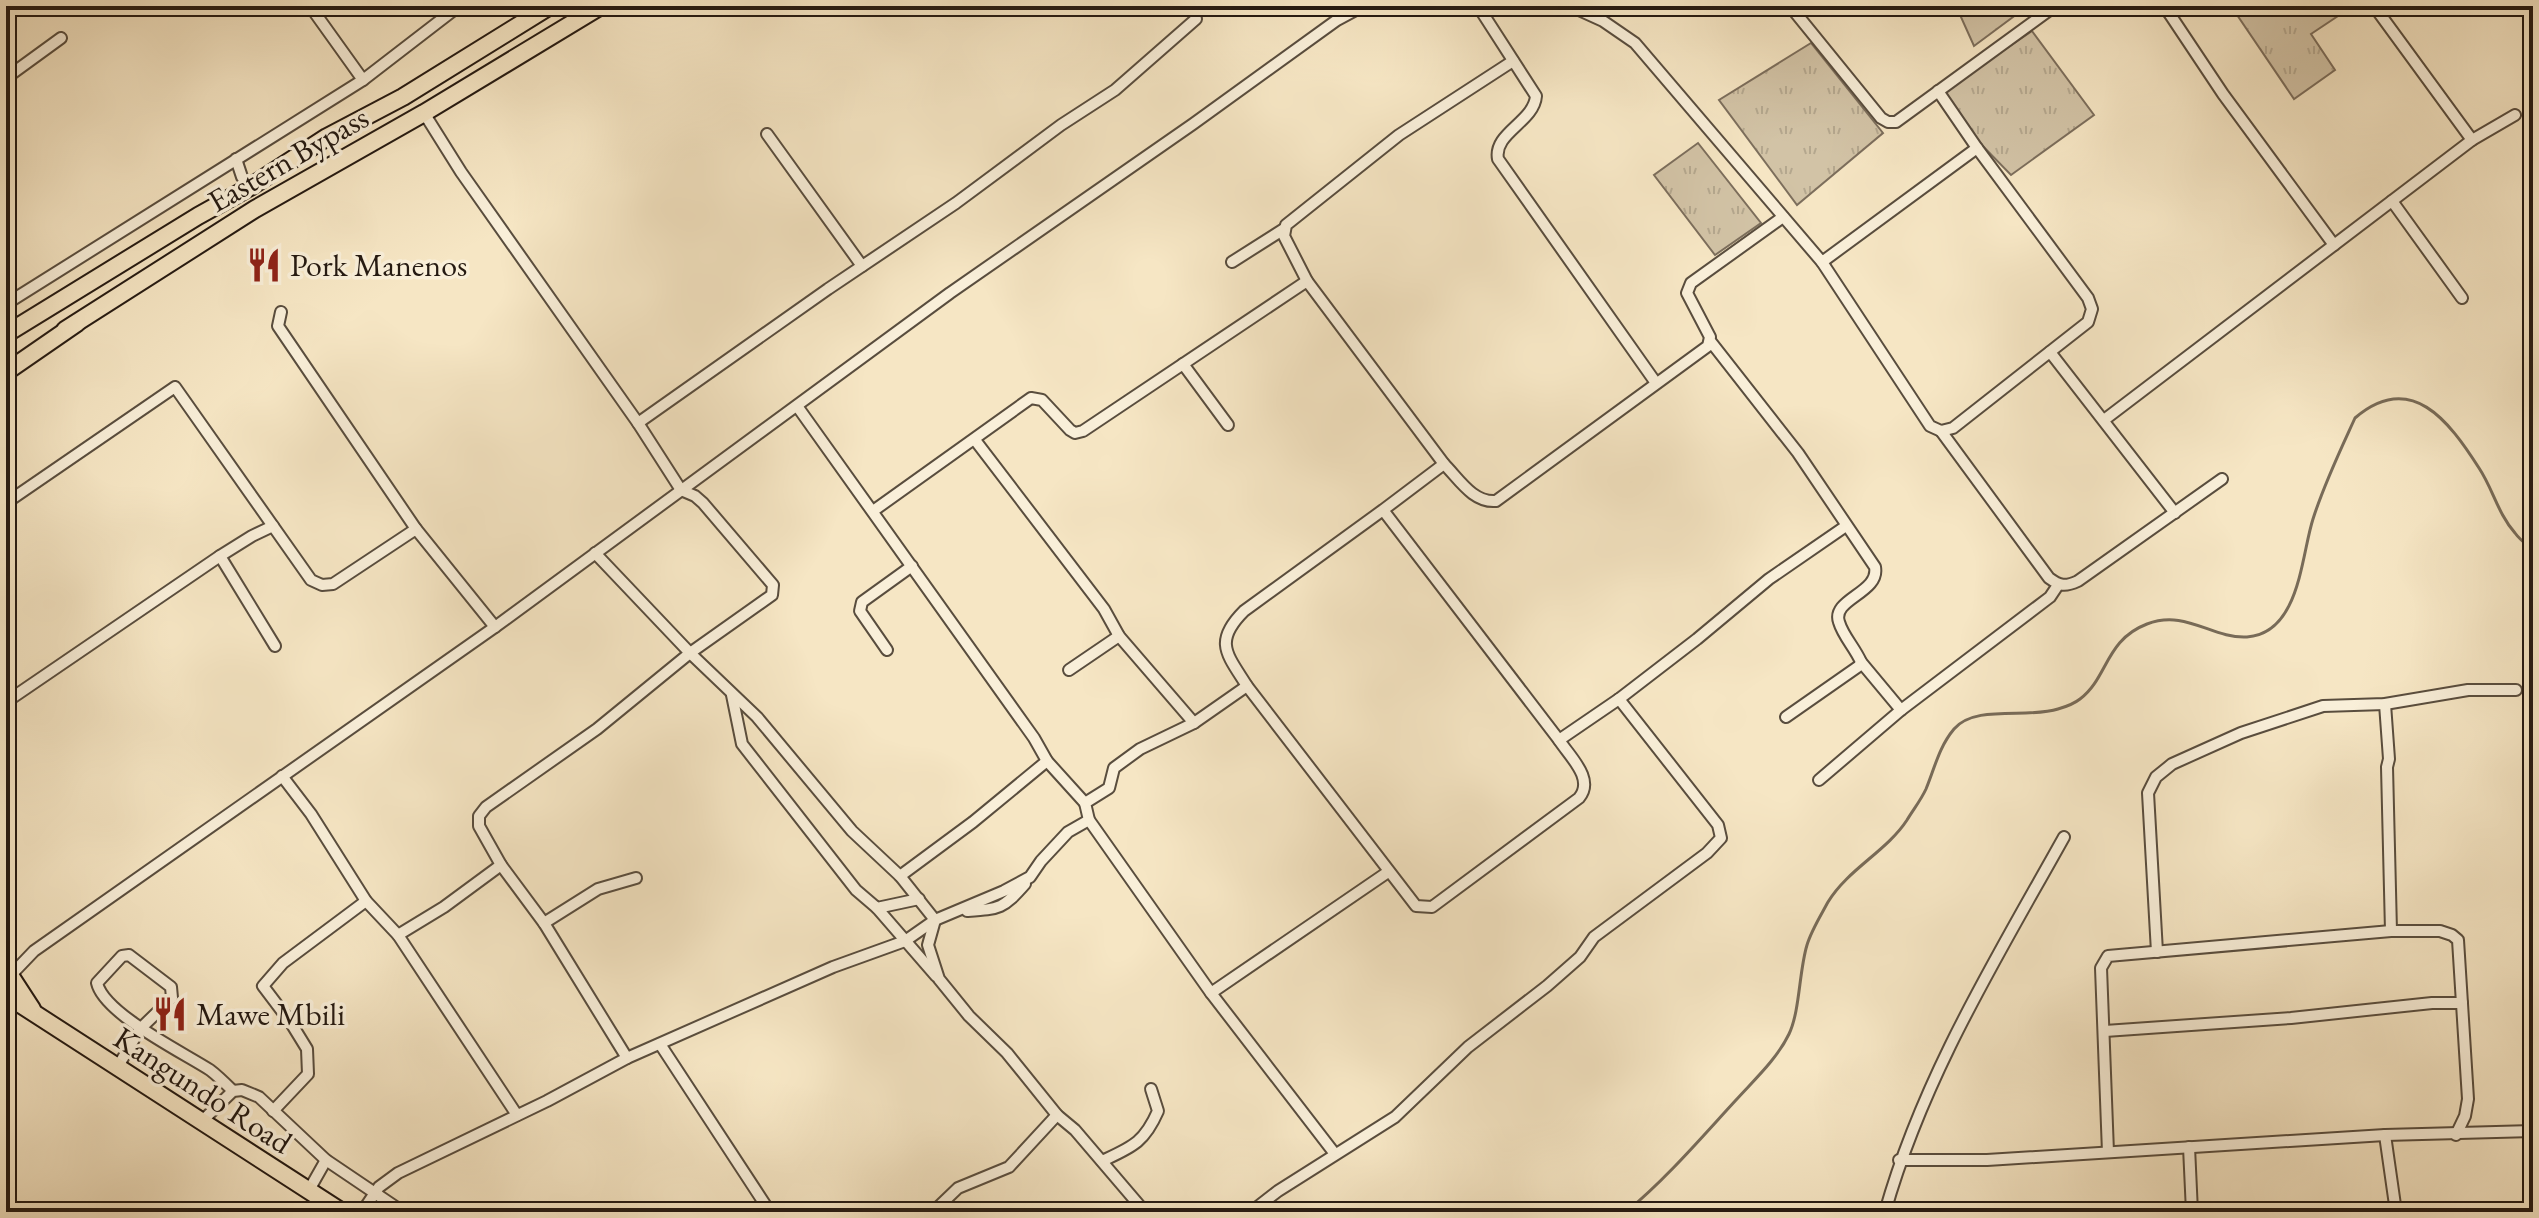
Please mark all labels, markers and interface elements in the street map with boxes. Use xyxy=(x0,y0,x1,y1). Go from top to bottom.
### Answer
street label: Eastern Bypass xyxy=(200,96,376,222)
place label: Pork Manenos xyxy=(290,244,467,286)
restaurant icon: Pork Manenos xyxy=(245,246,283,284)
place label: Mawe Mbili xyxy=(196,993,345,1035)
restaurant icon: Mawe Mbili xyxy=(151,995,189,1033)
street label: Kangundo Road xyxy=(106,1017,301,1164)

